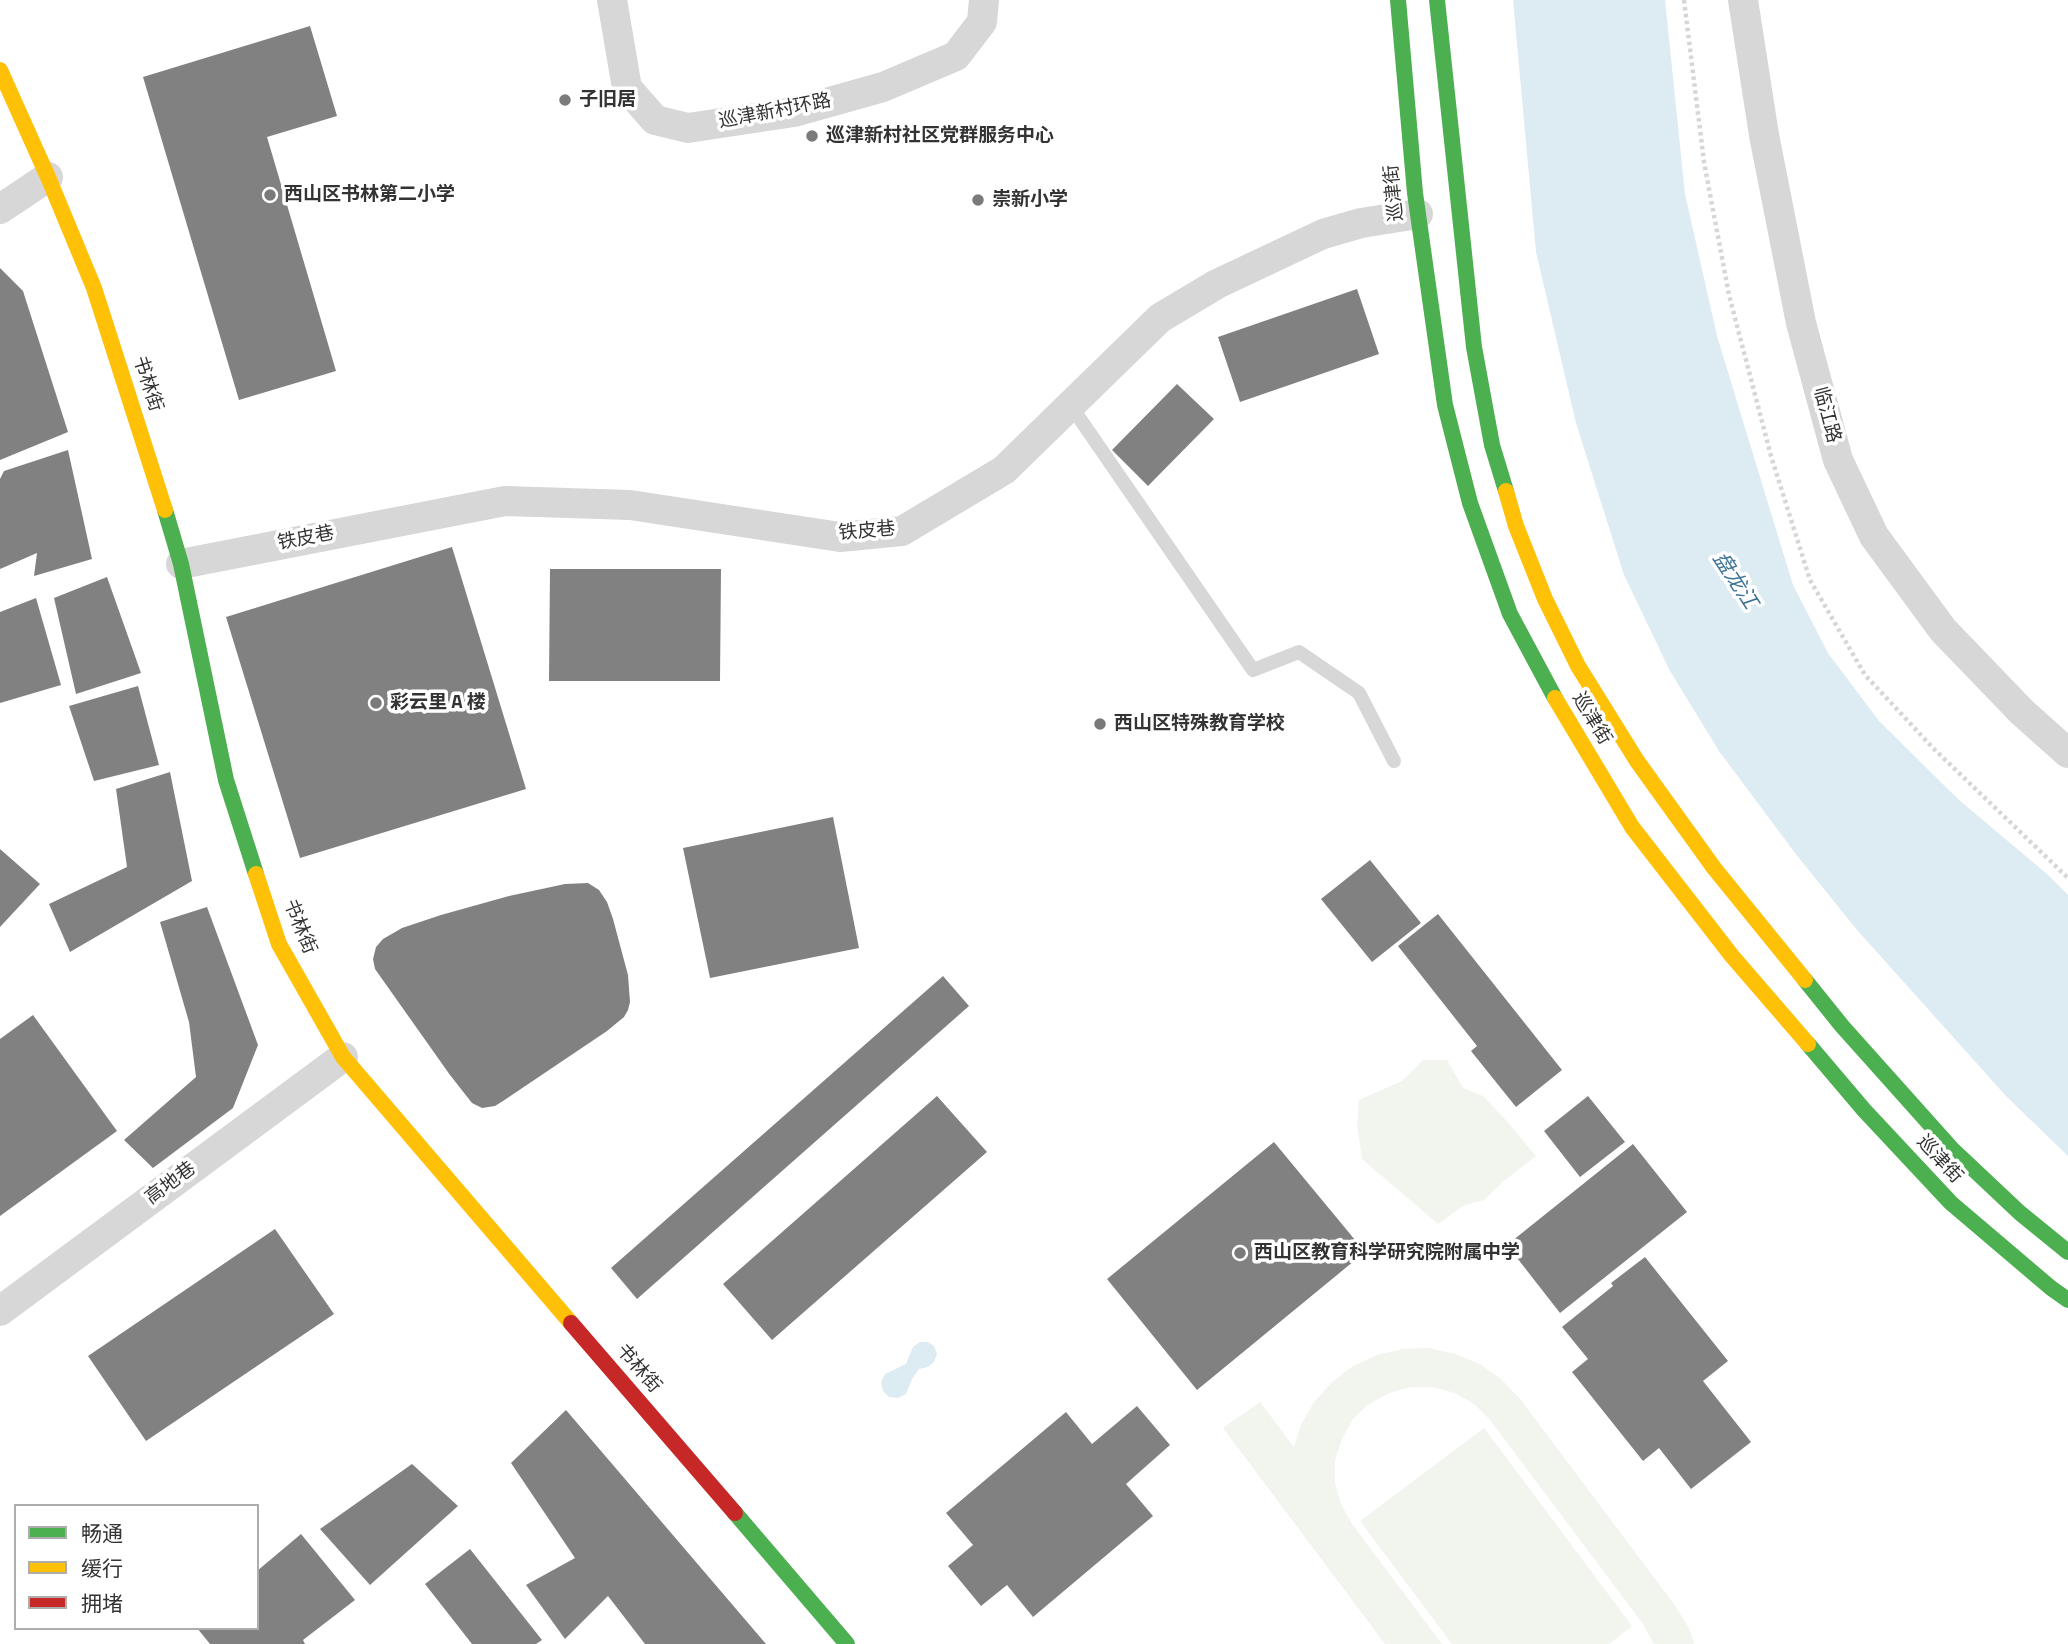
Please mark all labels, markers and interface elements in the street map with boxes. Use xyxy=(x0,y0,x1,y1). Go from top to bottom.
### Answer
place label: 子旧居 xyxy=(579,89,636,111)
street label: 巡津新村环路 xyxy=(717,90,833,134)
marker: 子旧居 xyxy=(557,92,573,108)
place label: 巡津新村社区党群服务中心 xyxy=(826,125,1054,147)
marker: 巡津新村社区党群服务中心 xyxy=(804,128,820,144)
street label: 巡津街 xyxy=(1381,163,1409,223)
place label: 西山区书林第二小学 xyxy=(284,184,455,206)
marker: 西山区书林第二小学 xyxy=(262,187,278,203)
place label: 崇新小学 xyxy=(992,189,1068,211)
marker: 崇新小学 xyxy=(970,192,986,208)
street label: 书林街 xyxy=(127,353,167,415)
street label: 临江路 xyxy=(1808,385,1844,445)
street label: 铁皮巷 xyxy=(838,518,896,546)
street label: 铁皮巷 xyxy=(276,522,336,556)
water label: 盘龙江 xyxy=(1706,548,1762,614)
street label: 巡津街 xyxy=(1567,689,1615,749)
place label: 彩云里 A 楼 xyxy=(390,692,486,714)
marker: 彩云里 A 楼 xyxy=(368,695,384,711)
place label: 西山区特殊教育学校 xyxy=(1114,713,1285,735)
marker: 西山区特殊教育学校 xyxy=(1092,716,1108,732)
street label: 书林街 xyxy=(278,896,320,958)
street label: 巡津街 xyxy=(1911,1131,1967,1189)
street label: 高地巷 xyxy=(141,1158,201,1210)
place label: 西山区教育科学研究院附属中学 xyxy=(1254,1242,1520,1264)
marker: 西山区教育科学研究院附属中学 xyxy=(1232,1245,1248,1261)
street label: 书林街 xyxy=(611,1340,665,1398)
legend xyxy=(14,1504,259,1630)
text: 畅通 xyxy=(81,1517,123,1549)
text: 缓行 xyxy=(81,1552,123,1584)
text: 拥堵 xyxy=(81,1587,123,1619)

